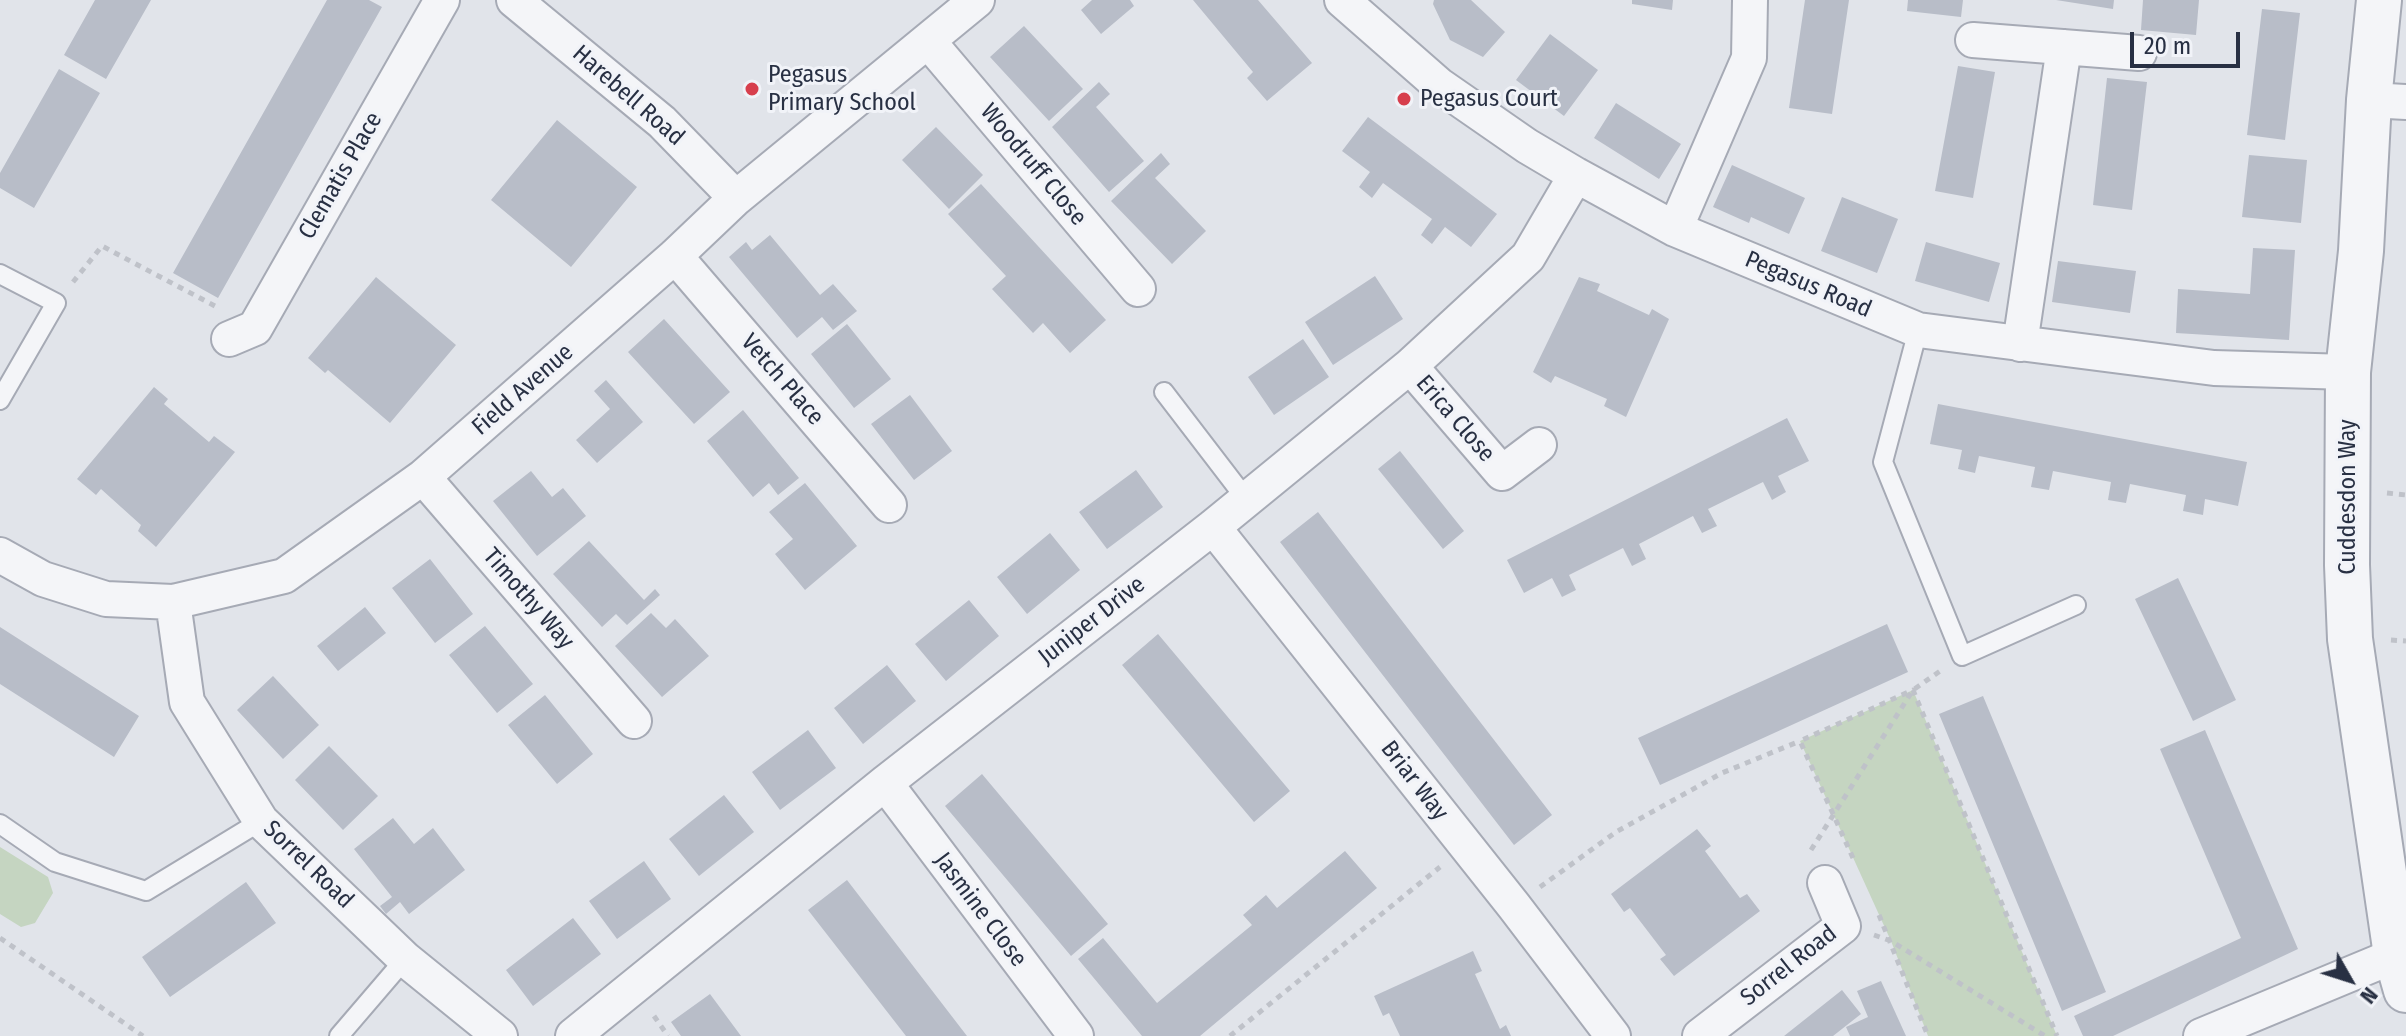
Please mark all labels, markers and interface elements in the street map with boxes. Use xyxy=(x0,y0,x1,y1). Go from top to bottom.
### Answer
scale bar xyxy=(2134,16,2244,66)
text: 20 m xyxy=(2144,32,2191,60)
street label: Harebell Road xyxy=(566,40,690,152)
place label: Pegasus Primary School xyxy=(768,61,916,117)
marker: Pegasus Primary School xyxy=(743,80,761,98)
place label: Pegasus Court xyxy=(1420,85,1558,113)
marker: Pegasus Court xyxy=(1395,90,1413,108)
street label: Woodruff Close xyxy=(974,98,1092,232)
street label: Clematis Place xyxy=(293,107,389,245)
street label: Pegasus Road xyxy=(1740,245,1876,325)
street label: Vetch Place xyxy=(735,328,829,432)
street label: Field Avenue xyxy=(467,338,579,442)
street label: Erica Close xyxy=(1409,370,1501,468)
street label: Cuddesdon Way xyxy=(2334,419,2362,575)
street label: Timothy Way xyxy=(476,543,580,655)
street label: Juniper Drive xyxy=(1033,570,1151,672)
street label: Briar Way xyxy=(1374,736,1454,826)
street label: Sorrel Road xyxy=(257,815,359,915)
street label: Jasmine Close xyxy=(928,847,1032,973)
street label: Sorrel Road xyxy=(1735,920,1843,1012)
north arrow xyxy=(2310,940,2390,1020)
text: N xyxy=(2354,982,2384,1009)

